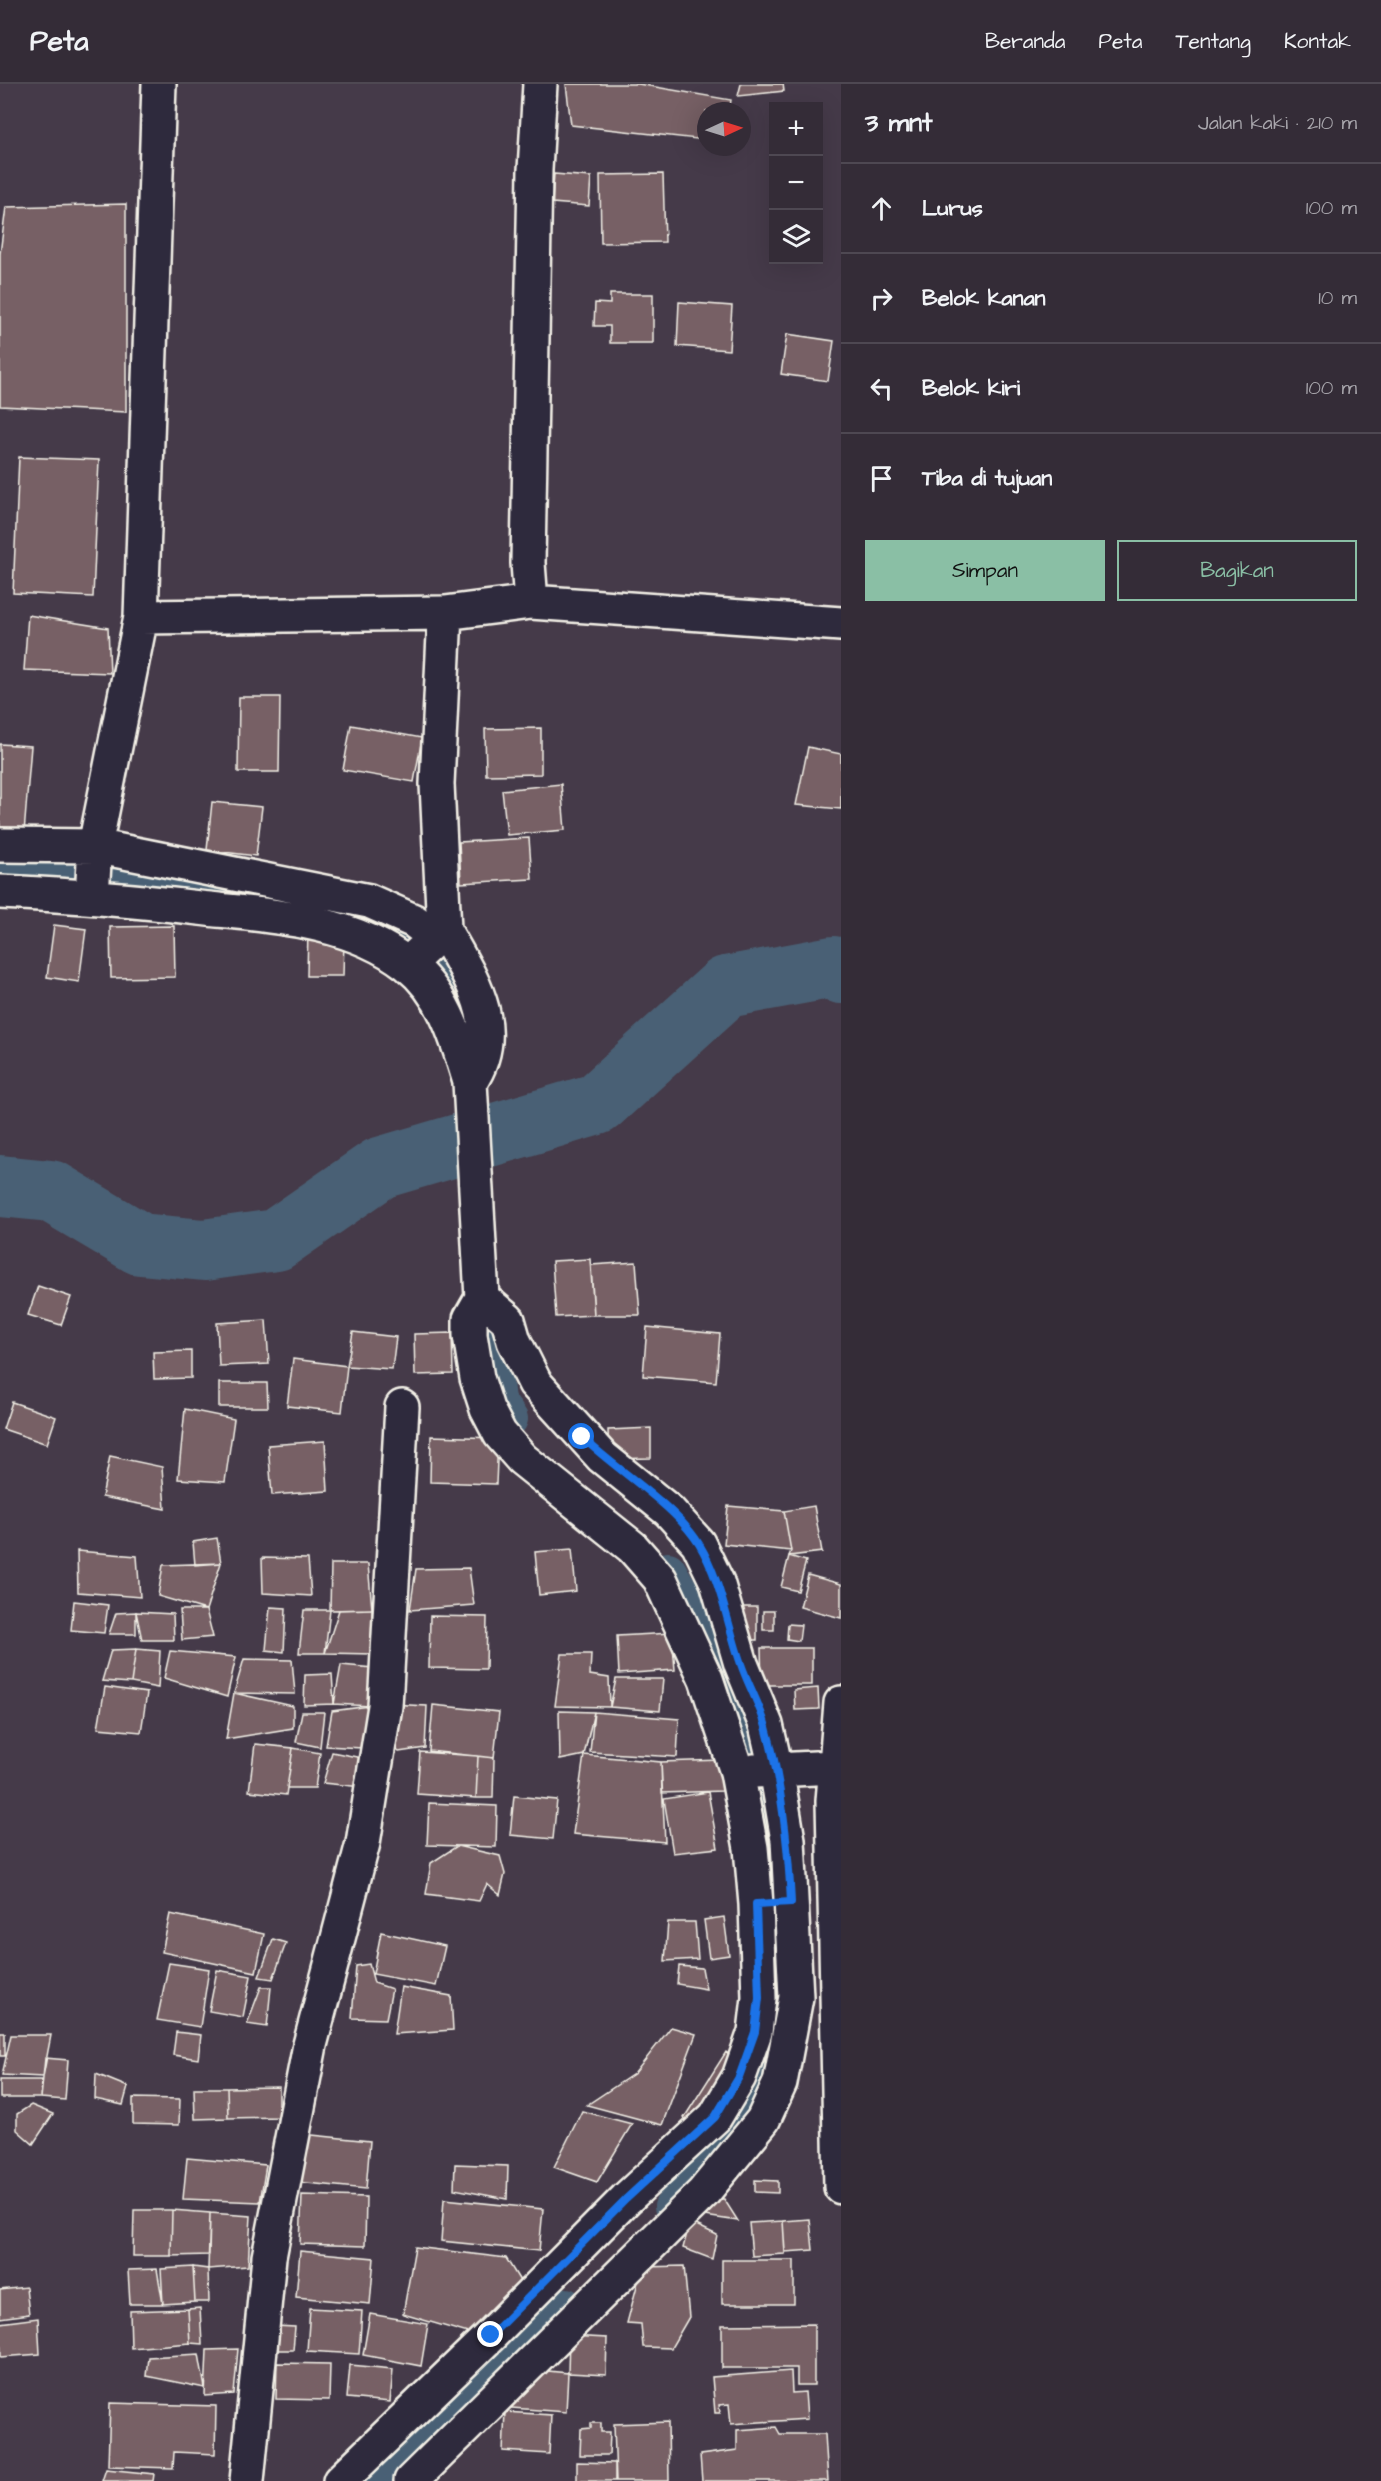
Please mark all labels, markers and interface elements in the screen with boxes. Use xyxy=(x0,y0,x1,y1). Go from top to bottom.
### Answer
text: Peta xyxy=(30,22,89,61)
text: Beranda xyxy=(985,27,1066,56)
text: Peta xyxy=(1099,27,1142,56)
text: Tentang xyxy=(1175,27,1251,56)
text: Kontak xyxy=(1284,27,1351,56)
north arrow xyxy=(697,102,751,156)
map controls xyxy=(769,102,823,264)
button: + xyxy=(769,102,823,156)
text: 3 mnt xyxy=(865,105,932,141)
text: Jalan kaki · 210 m xyxy=(1198,109,1357,137)
button: − xyxy=(769,156,823,210)
icon: ahead xyxy=(865,192,898,225)
text: Lurus xyxy=(922,193,983,224)
text: 100 m xyxy=(1306,194,1357,222)
button: layers xyxy=(769,210,823,264)
icon: right xyxy=(865,282,898,315)
text: Belok kanan xyxy=(922,283,1046,314)
text: 10 m xyxy=(1318,284,1357,312)
icon: left xyxy=(865,372,898,405)
text: Belok kiri xyxy=(922,373,1020,404)
text: 100 m xyxy=(1306,374,1357,402)
icon: arrive xyxy=(865,462,898,495)
text: Tiba di tujuan xyxy=(922,463,1052,494)
button: Simpan xyxy=(865,540,1105,601)
button: Bagikan xyxy=(1117,540,1357,601)
route start xyxy=(568,1423,594,1449)
route end xyxy=(477,2321,503,2347)

